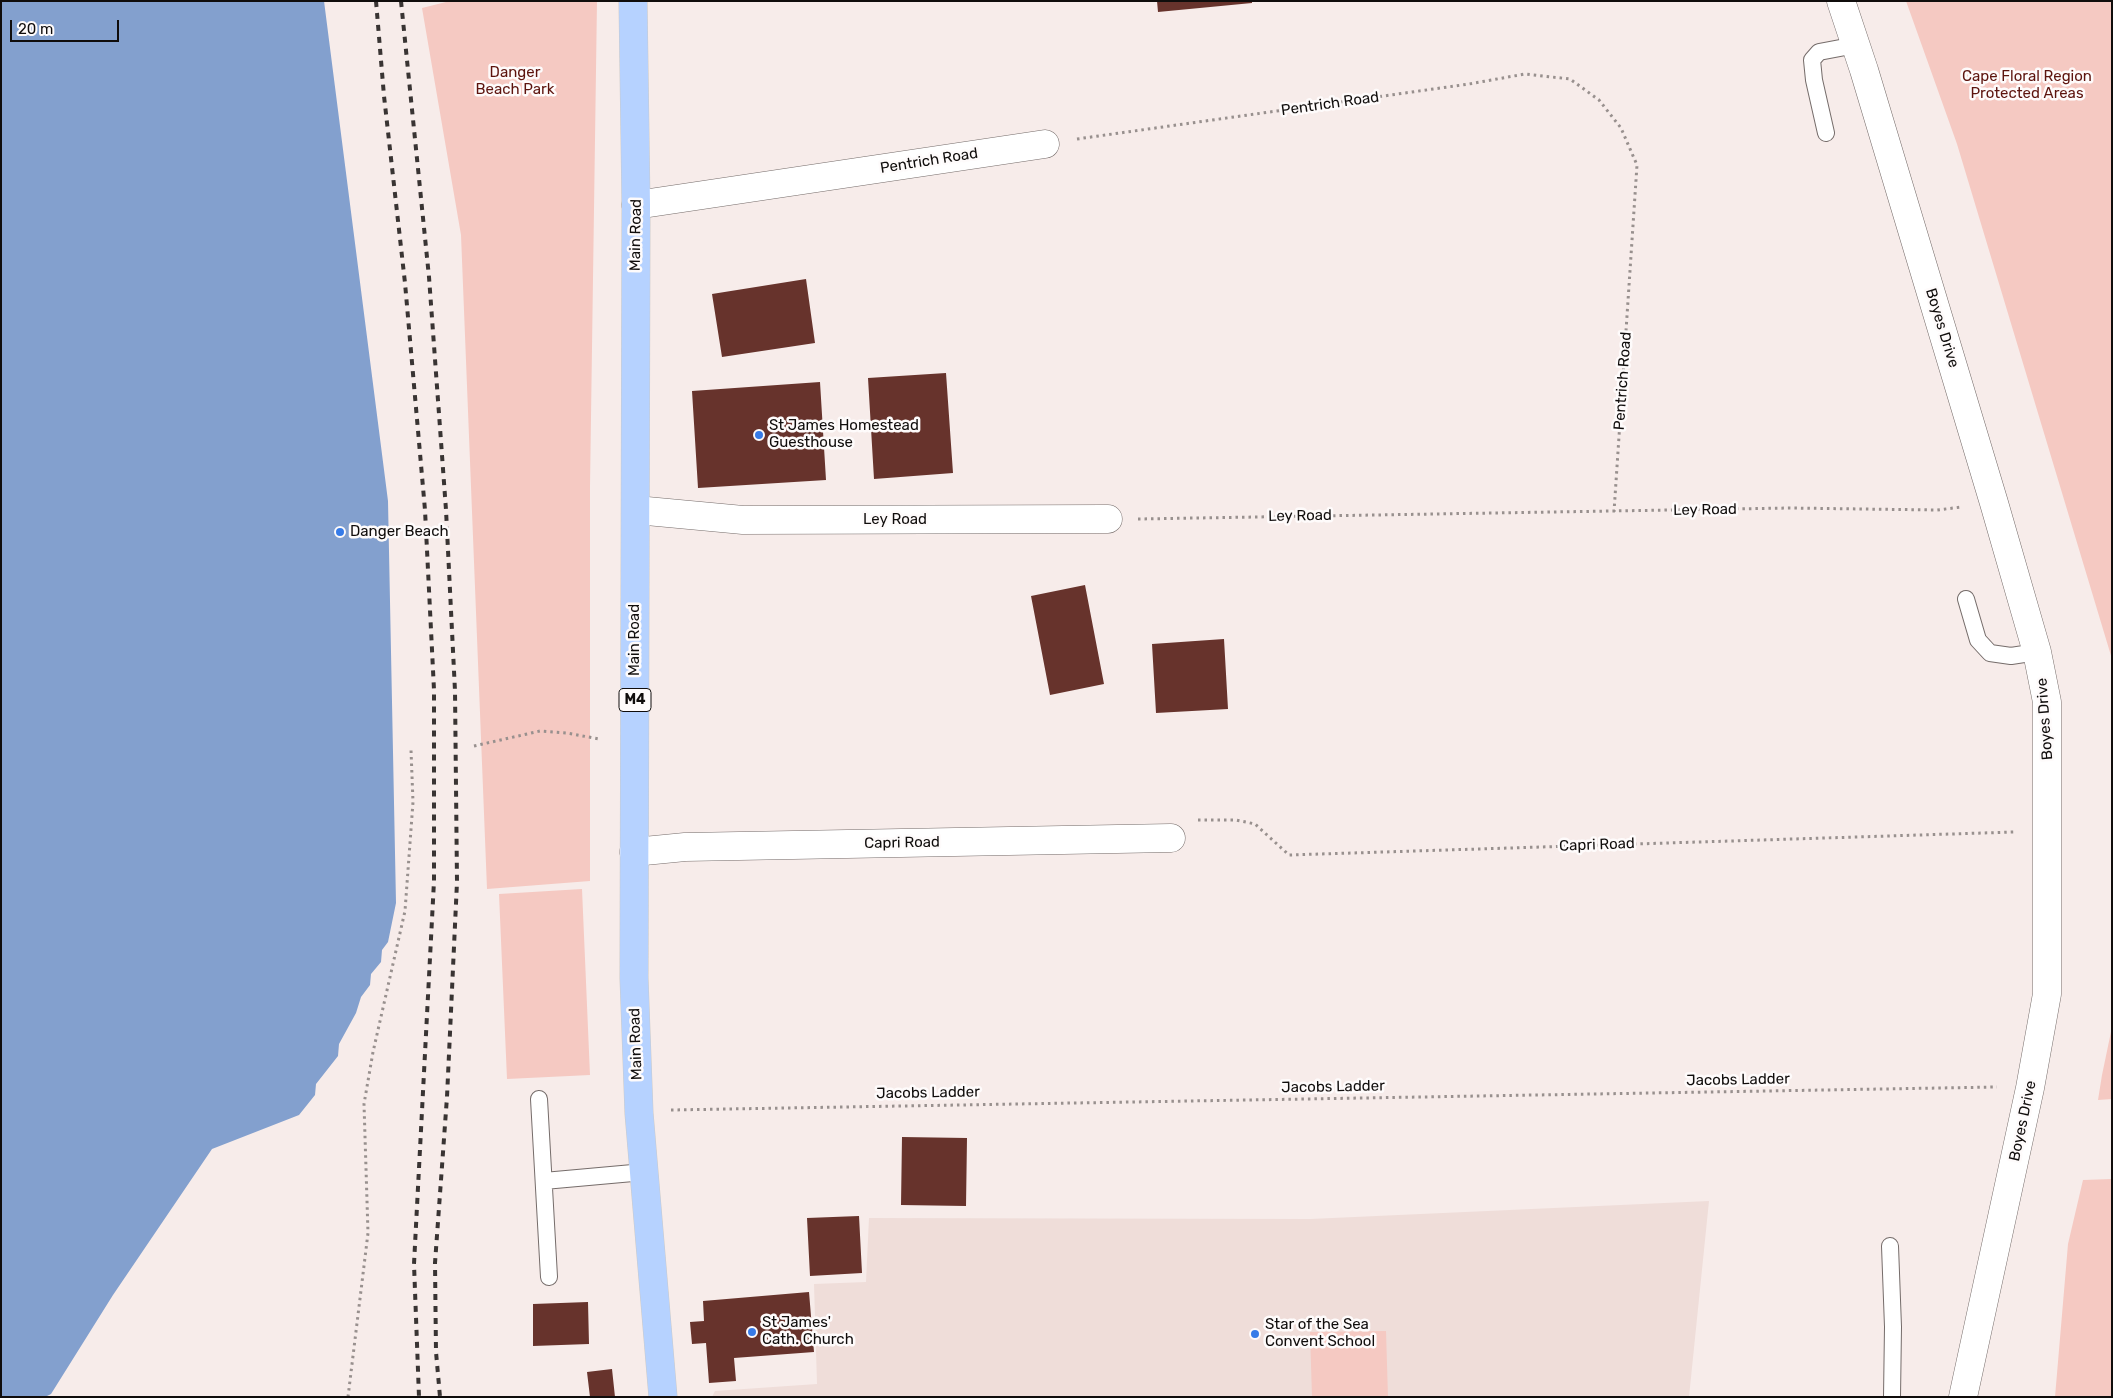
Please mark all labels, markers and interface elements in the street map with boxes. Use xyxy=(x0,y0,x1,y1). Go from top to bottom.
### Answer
scale bar xyxy=(12,10,121,42)
text: 20 m xyxy=(18,20,53,38)
park label: Danger Beach Park xyxy=(476,64,554,99)
park label: Cape Floral Region Protected Areas xyxy=(1962,68,2092,103)
street label: Pentrich Road xyxy=(1280,88,1380,120)
street label: Pentrich Road xyxy=(879,144,979,178)
street label: Main Road xyxy=(626,199,646,271)
street label: Boyes Drive xyxy=(1921,286,1963,370)
street label: Pentrich Road xyxy=(1611,331,1635,431)
place label: St James Homestead Guesthouse xyxy=(769,417,919,452)
marker: St James Homestead Guesthouse xyxy=(753,429,765,441)
street label: Ley Road xyxy=(1673,500,1737,520)
street label: Ley Road xyxy=(1268,506,1332,526)
street label: Ley Road xyxy=(863,511,927,529)
place label: Danger Beach xyxy=(350,523,449,541)
marker: Danger Beach xyxy=(334,526,346,538)
street label: Main Road xyxy=(626,604,644,676)
street label: Boyes Drive xyxy=(2033,677,2057,761)
road number: M4 xyxy=(619,688,651,712)
street label: Capri Road xyxy=(864,833,940,853)
street label: Capri Road xyxy=(1559,835,1635,855)
street label: Main Road xyxy=(626,1008,646,1080)
street label: Jacobs Ladder xyxy=(1686,1070,1790,1090)
street label: Jacobs Ladder xyxy=(1281,1077,1385,1097)
street label: Boyes Drive xyxy=(2006,1079,2040,1163)
street label: Jacobs Ladder xyxy=(876,1083,980,1103)
place label: St James' Cath. Church xyxy=(762,1314,854,1349)
place label: Star of the Sea Convent School xyxy=(1265,1316,1375,1351)
marker: St James' Cath. Church xyxy=(746,1326,758,1338)
marker: Star of the Sea Convent School xyxy=(1249,1328,1261,1340)

